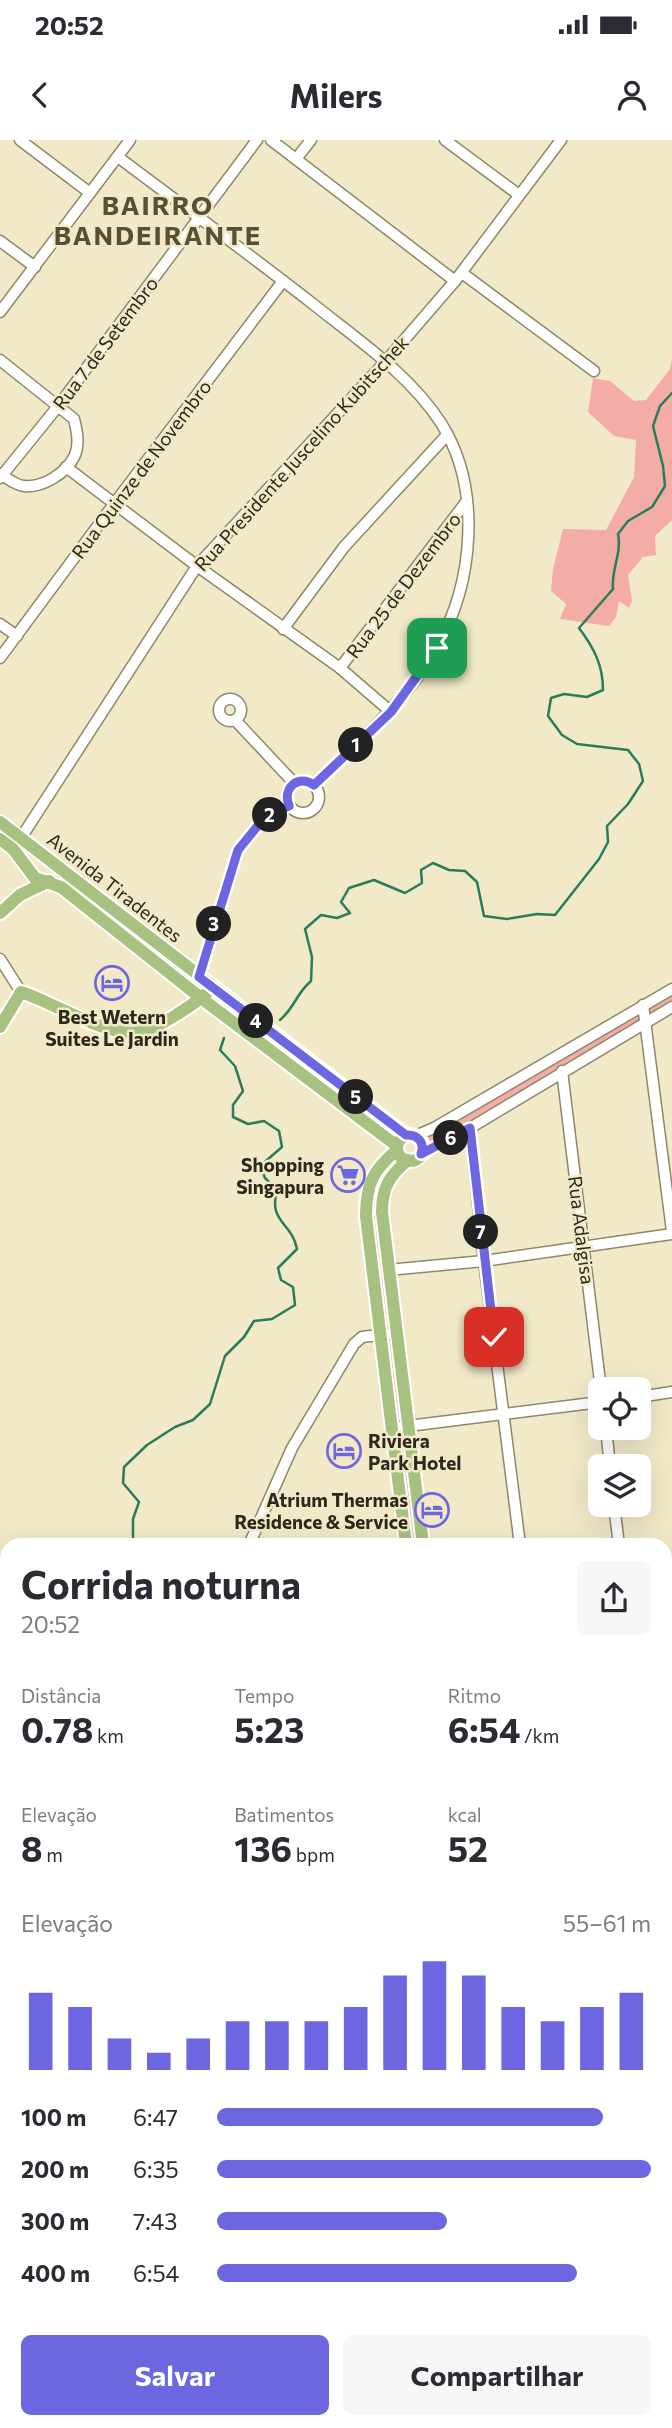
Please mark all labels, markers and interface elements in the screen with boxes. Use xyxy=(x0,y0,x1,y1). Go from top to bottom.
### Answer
text: 20:52 xyxy=(35,9,104,40)
text: Milers xyxy=(290,75,382,115)
icon: back xyxy=(21,76,59,114)
icon: person xyxy=(613,76,651,114)
district label: BAIRRO BANDEIRANTE xyxy=(54,189,262,250)
street label: Rua 7 de Setembro xyxy=(48,272,162,414)
street label: Rua Presidente Juscelino Kubitschek xyxy=(189,331,413,575)
street label: Rua Quinze de Novembro xyxy=(66,375,216,563)
street label: Rua 25 de Dezembro xyxy=(341,508,465,662)
pin xyxy=(407,618,467,678)
icon: arrive xyxy=(418,629,456,667)
pin: 1 xyxy=(338,728,374,762)
text: 1 xyxy=(351,733,360,756)
pin: 2 xyxy=(252,798,288,832)
text: 2 xyxy=(264,803,275,826)
street label: Avenida Tiradentes xyxy=(43,827,187,947)
pin: 3 xyxy=(196,906,232,942)
text: 3 xyxy=(208,912,219,935)
hotel icon: Best Wetern Suites Le Jardin xyxy=(93,964,131,1002)
pin: 4 xyxy=(238,1004,274,1038)
place label: Best Wetern Suites Le Jardin xyxy=(45,1005,179,1050)
text: 4 xyxy=(250,1009,261,1032)
pin: 5 xyxy=(338,1080,374,1114)
text: 5 xyxy=(350,1085,361,1108)
pin: 6 xyxy=(434,1121,468,1156)
text: 6 xyxy=(445,1126,456,1149)
place label: Shopping Singapura xyxy=(236,1153,325,1198)
supermarket icon: Shopping Singapura xyxy=(329,1156,367,1194)
street label: Rua Adalgisa xyxy=(564,1175,600,1285)
pin: 7 xyxy=(463,1214,498,1250)
text: 7 xyxy=(475,1220,486,1243)
pin xyxy=(464,1307,524,1367)
icon: check xyxy=(475,1318,513,1356)
map controls xyxy=(588,1377,651,1517)
button: locate xyxy=(588,1377,651,1440)
place label: Riviera Park Hotel xyxy=(368,1429,461,1474)
hotel icon: Riviera Park Hotel xyxy=(325,1432,363,1470)
button: layers xyxy=(588,1454,651,1517)
place label: Atrium Thermas Residence & Service xyxy=(234,1488,408,1533)
hotel icon: Atrium Thermas Residence & Service xyxy=(413,1491,451,1529)
text: Corrida noturna xyxy=(21,1560,301,1607)
button: share xyxy=(577,1561,651,1635)
text: 20:52 xyxy=(21,1610,80,1638)
text: Distância xyxy=(21,1684,101,1707)
text: Tempo xyxy=(234,1684,294,1707)
text: Ritmo xyxy=(448,1684,501,1707)
text: 0.78 xyxy=(21,1707,93,1750)
text: 5:23 xyxy=(234,1707,304,1750)
text: 6:54 xyxy=(448,1707,520,1750)
text: km xyxy=(93,1724,124,1747)
text: /km xyxy=(520,1724,559,1747)
text: Elevação xyxy=(21,1803,97,1826)
text: Batimentos xyxy=(234,1803,334,1826)
text: kcal xyxy=(448,1803,482,1826)
text: 8 xyxy=(21,1826,43,1869)
text: 136 xyxy=(234,1826,292,1869)
text: 52 xyxy=(448,1826,488,1869)
text: m xyxy=(43,1843,63,1866)
text: bpm xyxy=(292,1843,335,1866)
text: Elevação xyxy=(21,1909,113,1937)
text: 55–61 m xyxy=(563,1909,651,1937)
text: 100 m xyxy=(21,2103,86,2131)
text: 6:47 xyxy=(133,2103,178,2131)
text: 200 m xyxy=(21,2155,89,2183)
text: 6:35 xyxy=(133,2155,179,2183)
text: 300 m xyxy=(21,2207,89,2235)
text: 7:43 xyxy=(133,2207,178,2235)
text: 400 m xyxy=(21,2259,90,2287)
text: 6:54 xyxy=(133,2259,179,2287)
button: Salvar xyxy=(21,2335,329,2415)
button: Compartilhar xyxy=(343,2335,651,2415)

